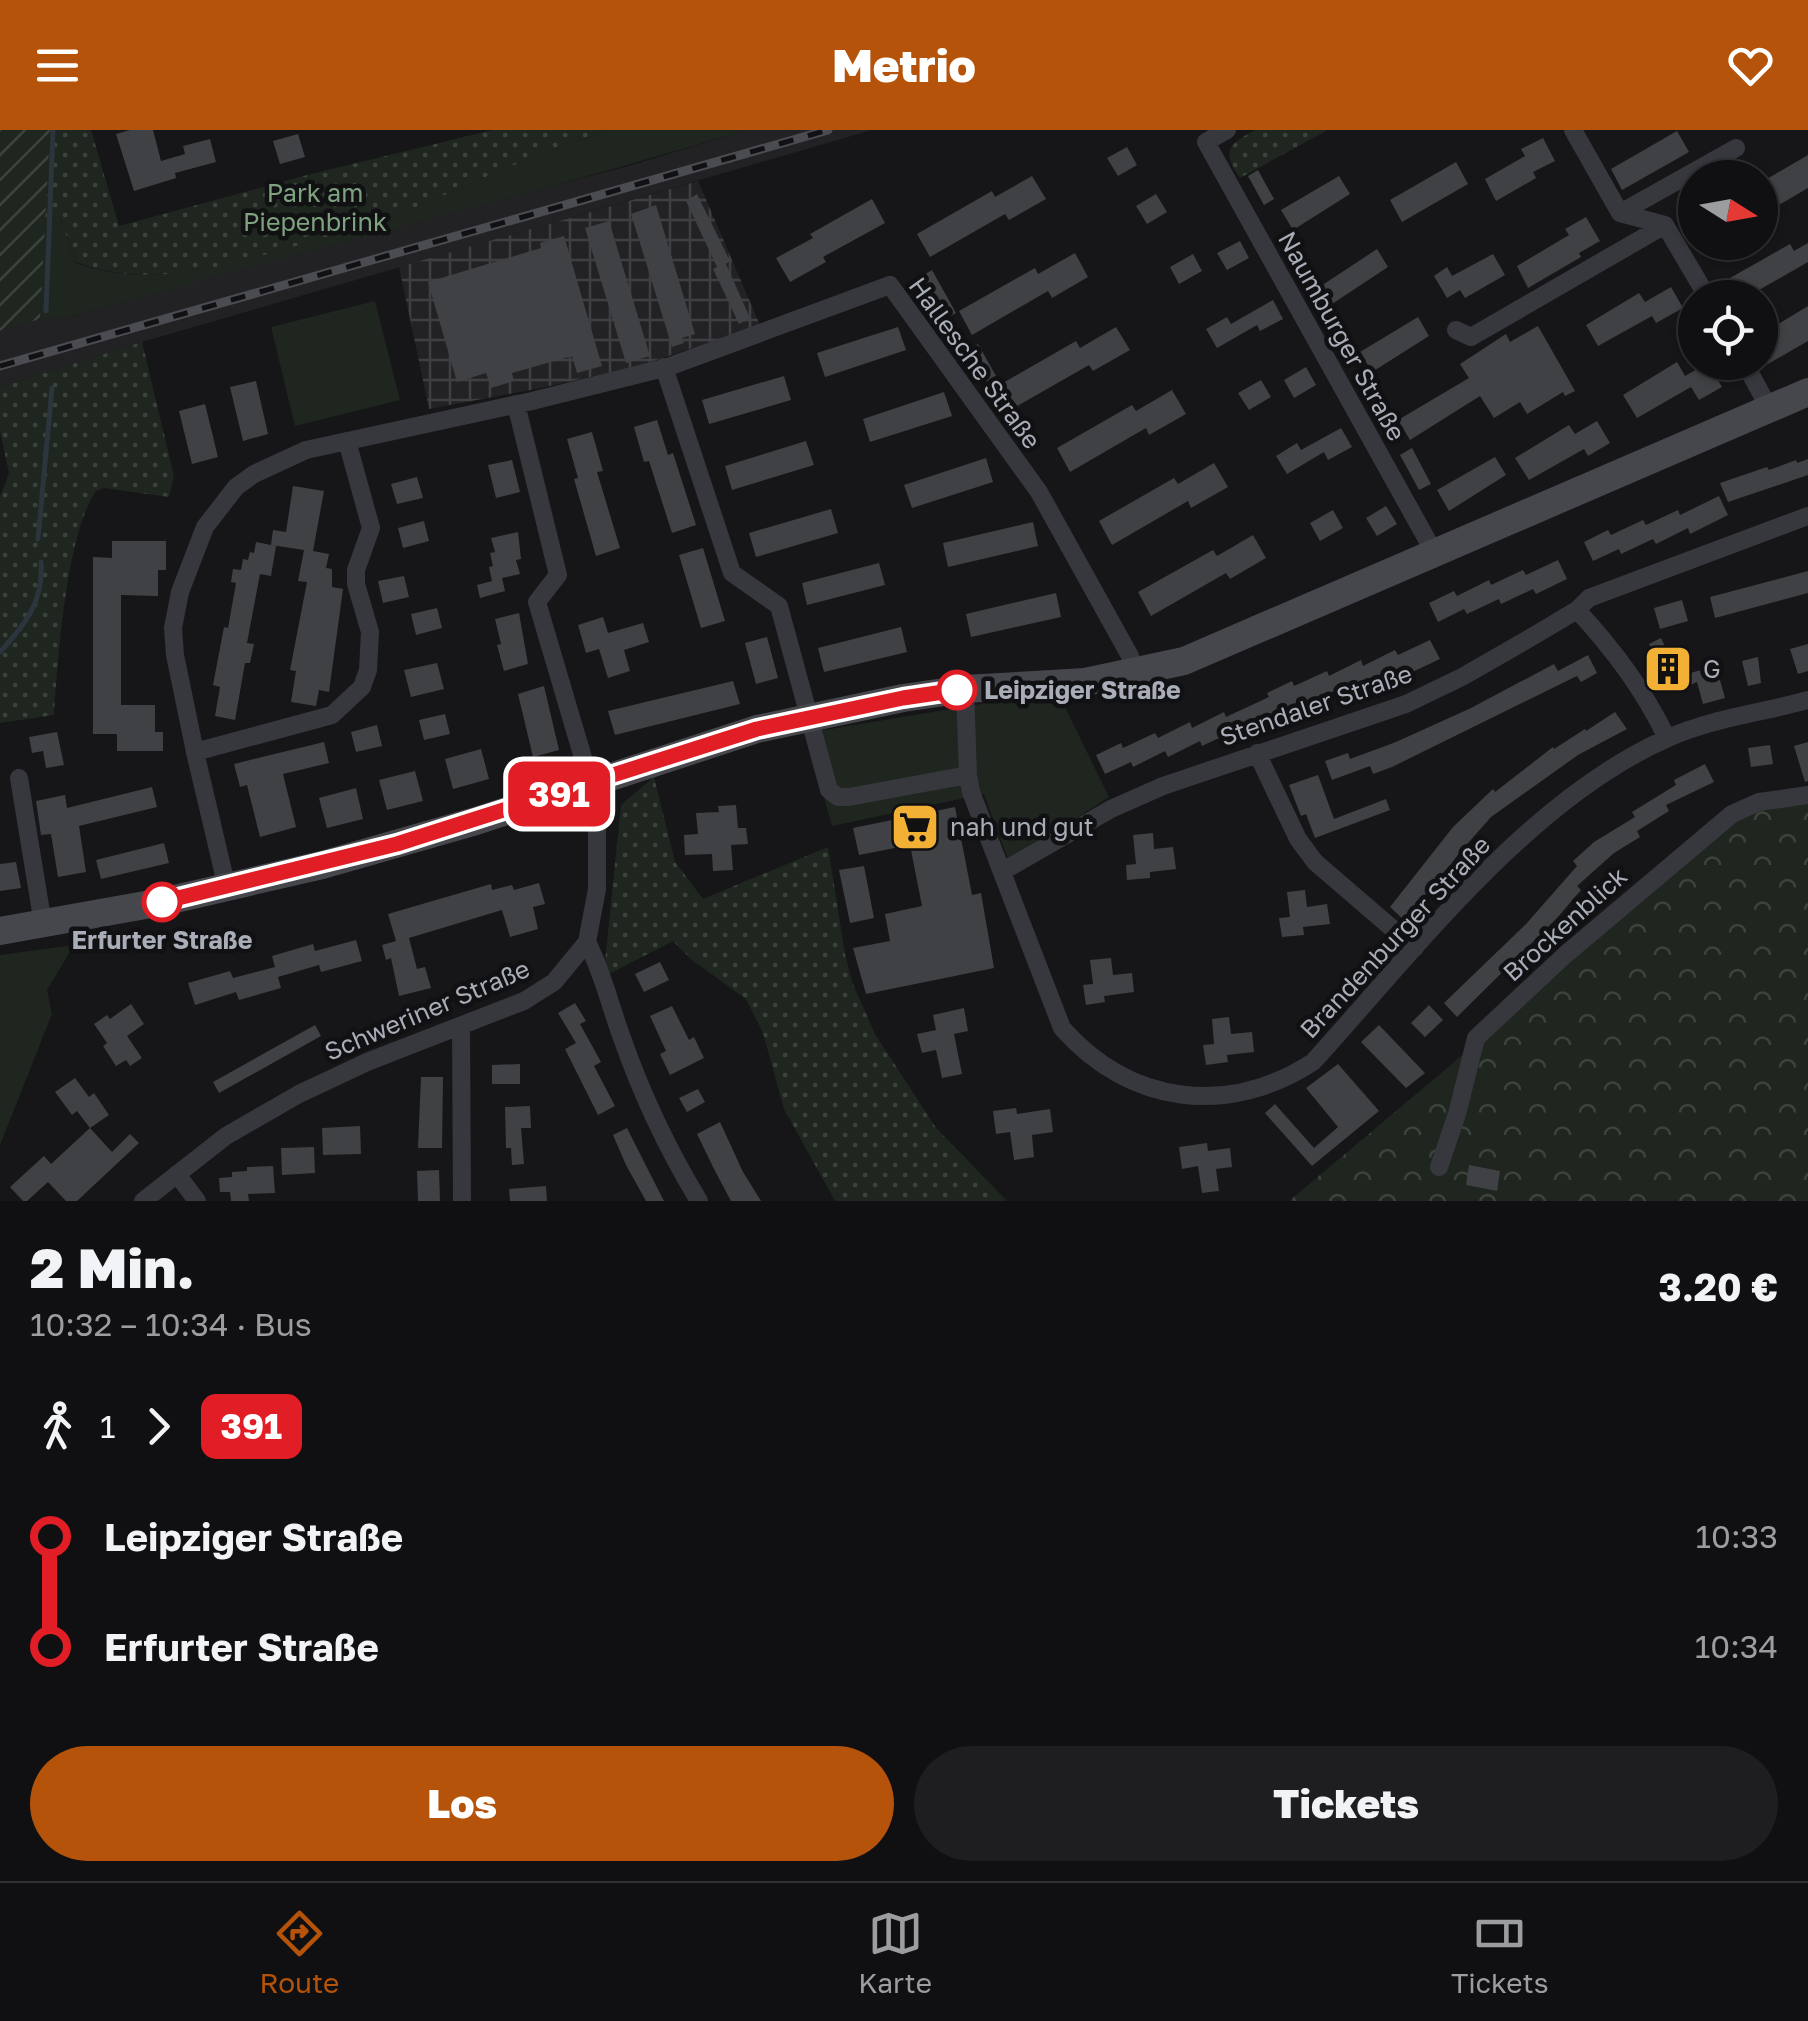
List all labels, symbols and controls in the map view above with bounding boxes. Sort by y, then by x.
icon: menu [30,38,85,93]
text: Metrio [832,38,976,92]
icon: heart [1723,38,1778,93]
north arrow [1678,160,1778,260]
map controls [1678,160,1778,380]
park label: Park am Piepenbrink [243,177,387,237]
street label: Naumburger Straße [1272,226,1413,446]
street label: Hallesche Straße [903,271,1048,455]
button: locate [1678,280,1778,380]
building icon: G [1642,643,1694,695]
place label: G [1703,653,1721,684]
street label: Stendaler Straße [1216,657,1416,752]
marker: Leipziger Straße [938,671,976,709]
place label: Leipziger Straße [984,674,1181,705]
line badge: 391 [502,762,616,826]
text: 391 [528,773,590,815]
supermarket icon: nah und gut [889,801,941,853]
place label: nah und gut [950,811,1094,842]
street label: Brandenburger Straße [1293,829,1496,1044]
street label: Brockenblick [1496,860,1633,987]
marker: Erfurter Straße [143,883,181,921]
place label: Erfurter Straße [72,924,252,955]
street label: Schweriner Straße [320,952,534,1067]
text: 2 Min. [30,1234,195,1300]
text: 3.20 € [1658,1264,1778,1309]
text: 10:32 – 10:34 · Bus [30,1305,312,1343]
icon: walk [30,1399,85,1454]
icon: forward [131,1399,186,1454]
text: 391 [221,1405,282,1447]
text: 1 [100,1407,116,1445]
text: Leipziger Straße [104,1514,403,1559]
text: 10:33 [1696,1517,1778,1555]
text: Erfurter Straße [104,1624,379,1669]
text: 10:34 [1695,1627,1778,1665]
button: Los [30,1746,894,1861]
button: Tickets [914,1746,1778,1861]
tab: Route [259,1906,339,1999]
tab: Karte [858,1906,932,1999]
tab: Tickets [1451,1906,1549,1999]

